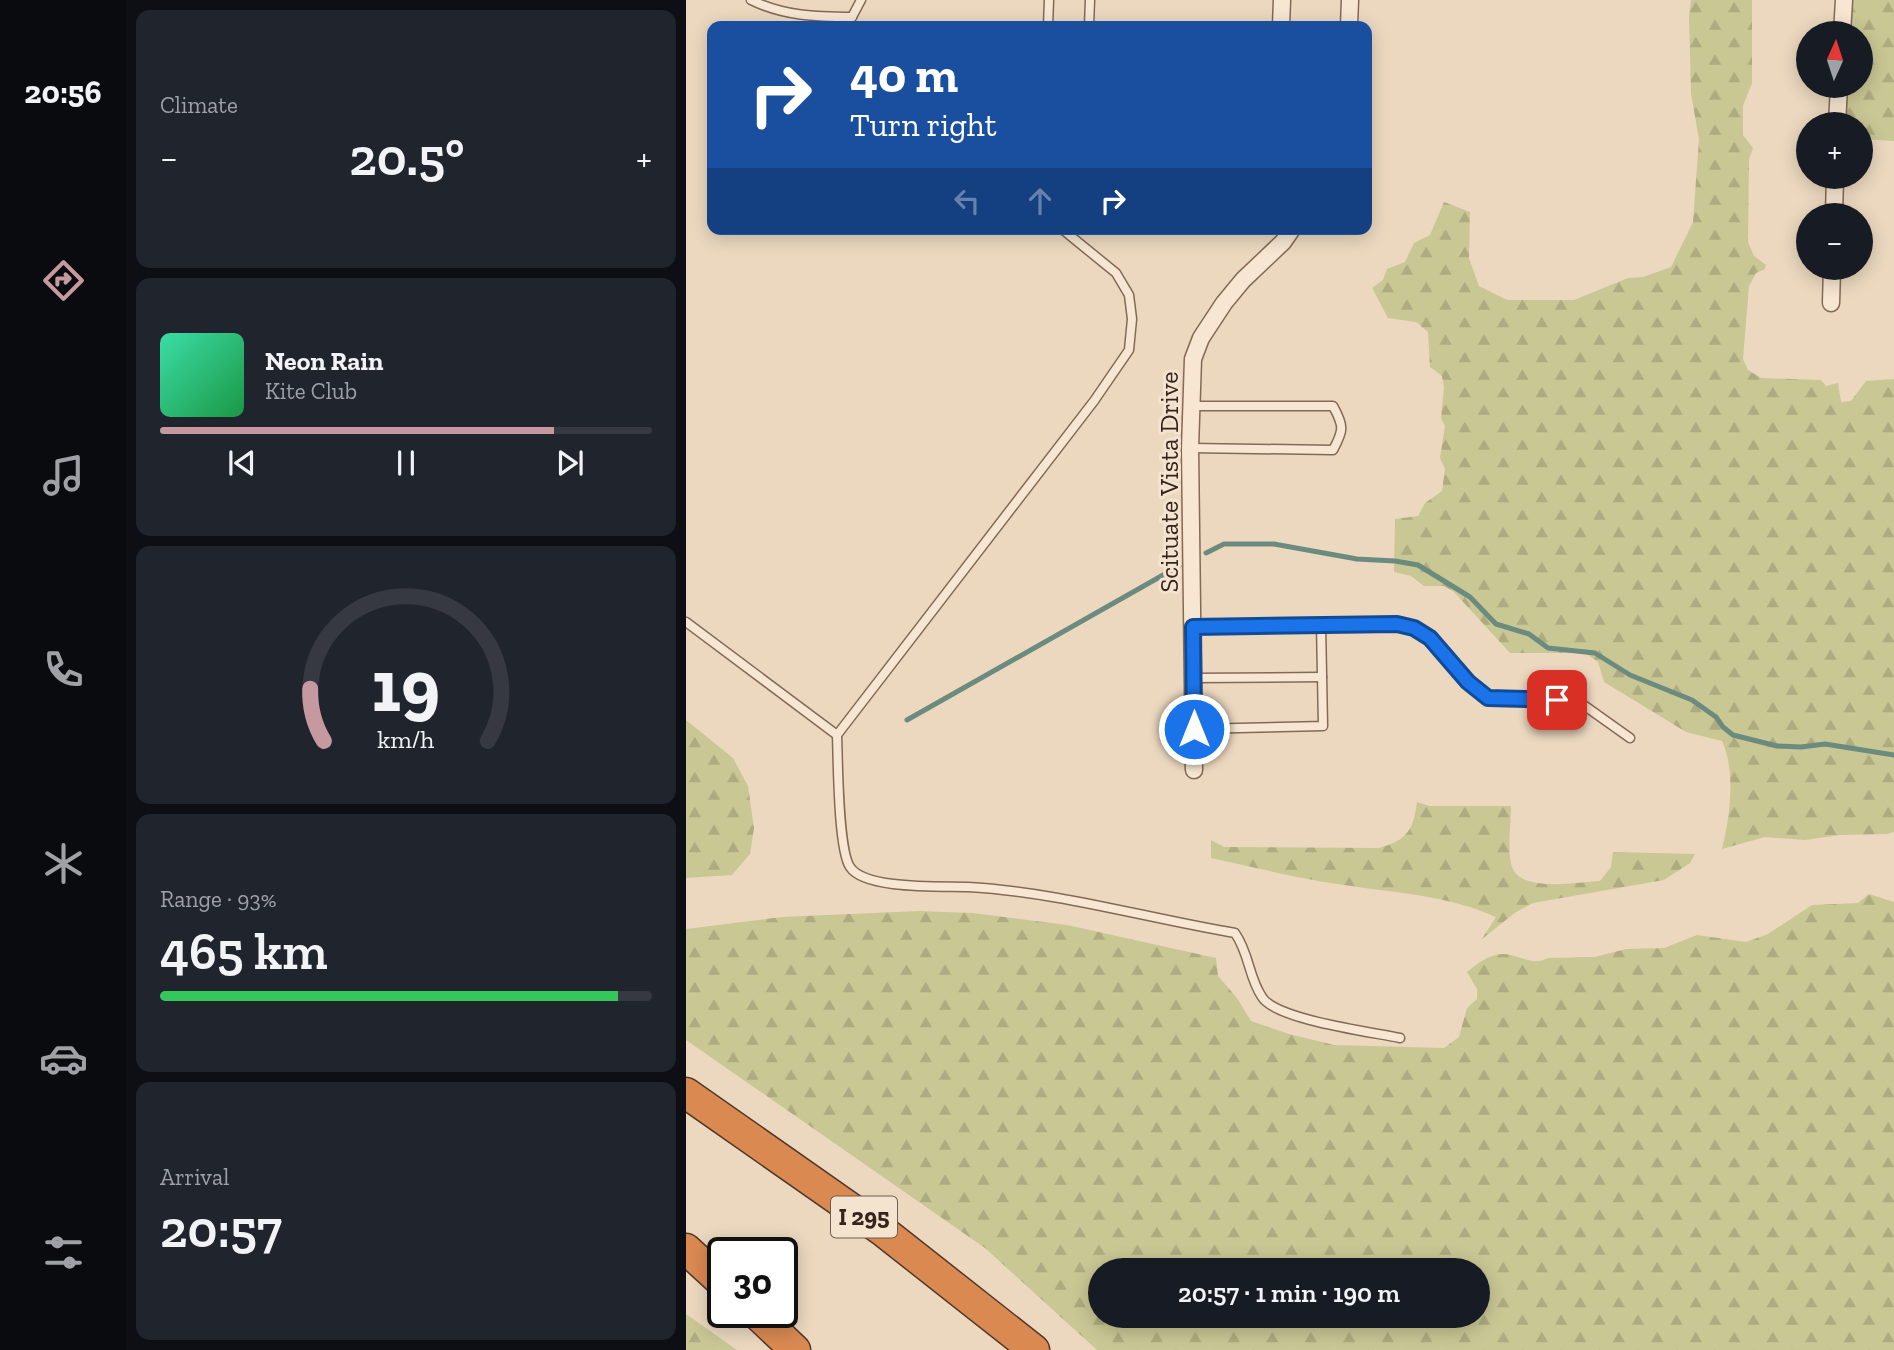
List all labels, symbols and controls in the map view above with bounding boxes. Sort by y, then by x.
north arrow [1796,21,1872,98]
map controls [1796,21,1873,280]
text: 40 m [850,46,958,105]
icon: right [735,49,826,140]
text: 20:56 [24,73,102,111]
text: Climate [160,91,238,119]
text: Turn right [850,106,997,144]
button: + [1796,112,1873,189]
text: 20.5° [349,126,465,188]
text: − [160,135,178,181]
text: + [636,135,652,181]
icon: left [948,182,986,220]
icon: ahead [1021,182,1059,220]
icon: right [1094,182,1132,220]
button: − [1796,203,1873,280]
icon: directions [39,256,88,305]
text: Neon Rain [265,345,383,377]
street label: Scituate Vista Drive [1153,371,1185,593]
text: Kite Club [265,377,357,405]
icon: previous [223,444,261,482]
icon: pause [387,444,425,482]
icon: next [551,444,589,482]
icon: music [39,451,88,500]
text: 19 [372,642,440,730]
icon: phone [39,645,88,694]
pin [1527,670,1587,730]
icon: arrive [1538,681,1576,719]
position arrow [1157,692,1231,766]
text: km/h [377,724,435,754]
icon: climate [39,839,88,888]
text: Range · 93% [160,885,277,913]
text: 465 km [160,920,328,982]
icon: car [39,1034,88,1083]
text: Arrival [160,1163,229,1191]
road number: I 295 [831,1196,897,1238]
text: 20:57 [160,1198,282,1260]
icon: filters [39,1228,88,1277]
speed limit sign: 30 [707,1237,798,1328]
text: 20:57 · 1 min · 190 m [1178,1277,1400,1309]

